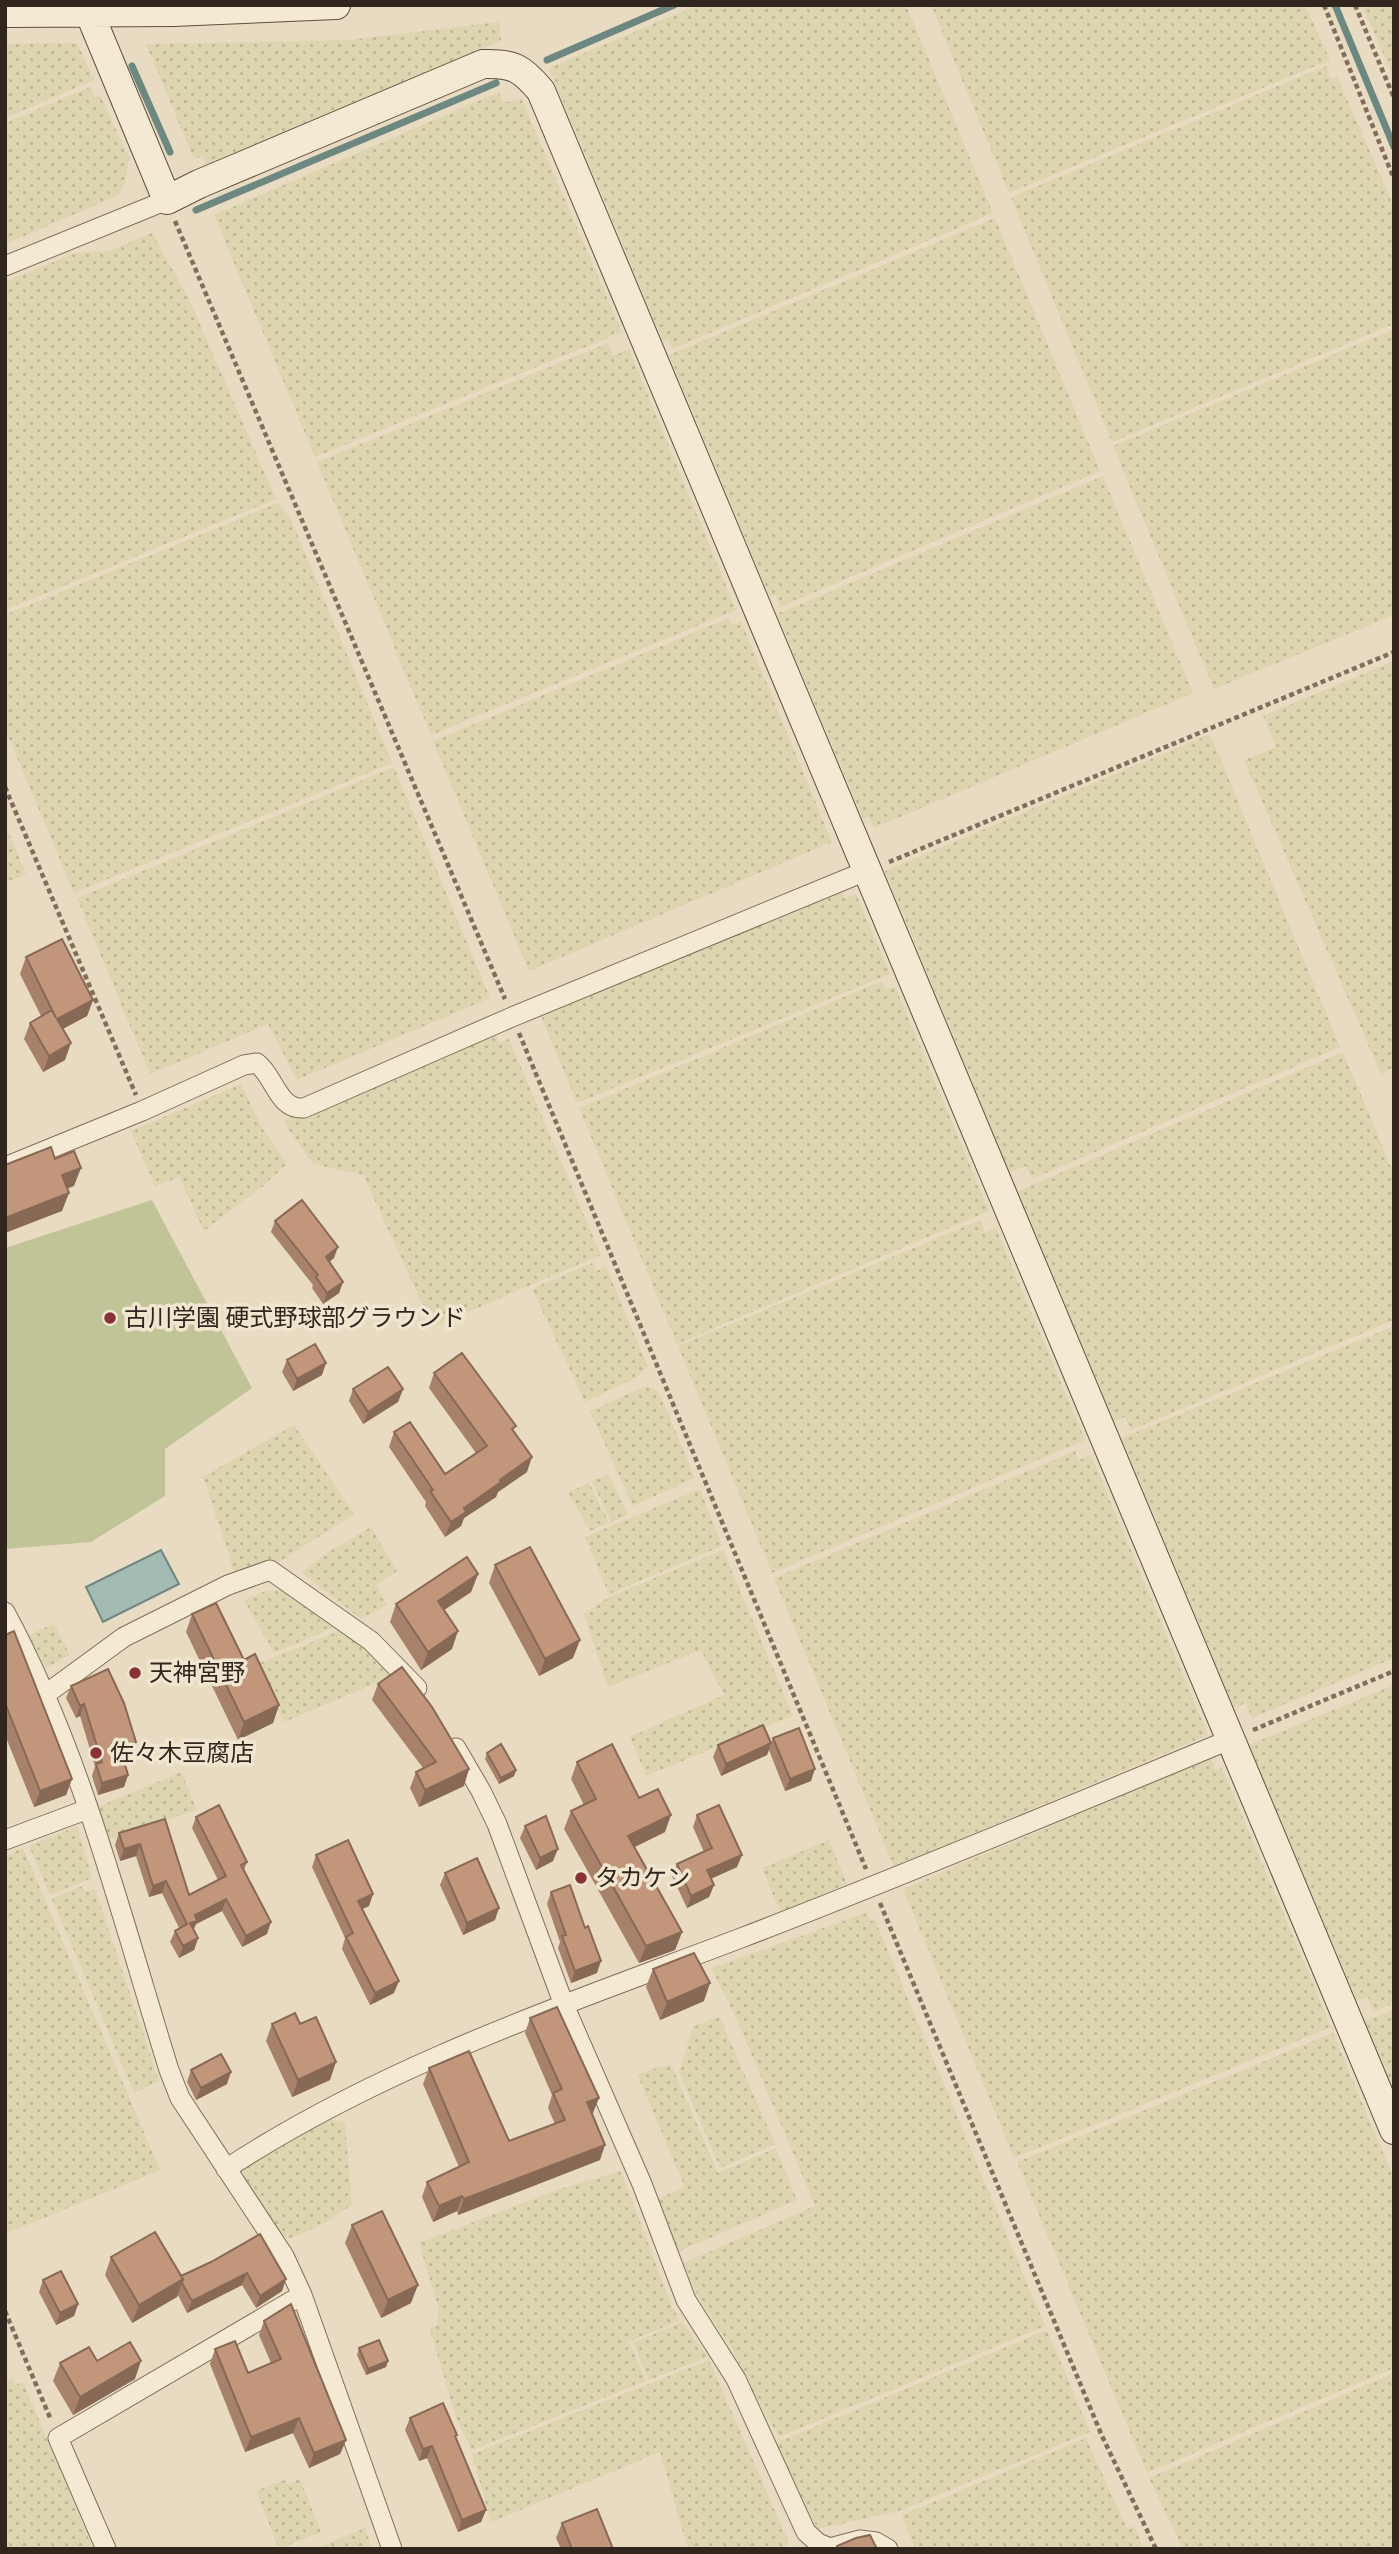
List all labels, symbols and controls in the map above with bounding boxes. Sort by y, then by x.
place label: 古川学園 硬式野球部グラウンド [124,1298,465,1333]
marker: 古川学園 硬式野球部グラウンド [102,1310,118,1326]
place label: 天神宮野 [149,1653,245,1688]
marker: 天神宮野 [127,1665,143,1681]
place label: 佐々木豆腐店 [110,1733,254,1768]
marker: 佐々木豆腐店 [88,1745,104,1761]
place label: タカケン [595,1858,690,1893]
marker: タカケン [573,1870,589,1886]

